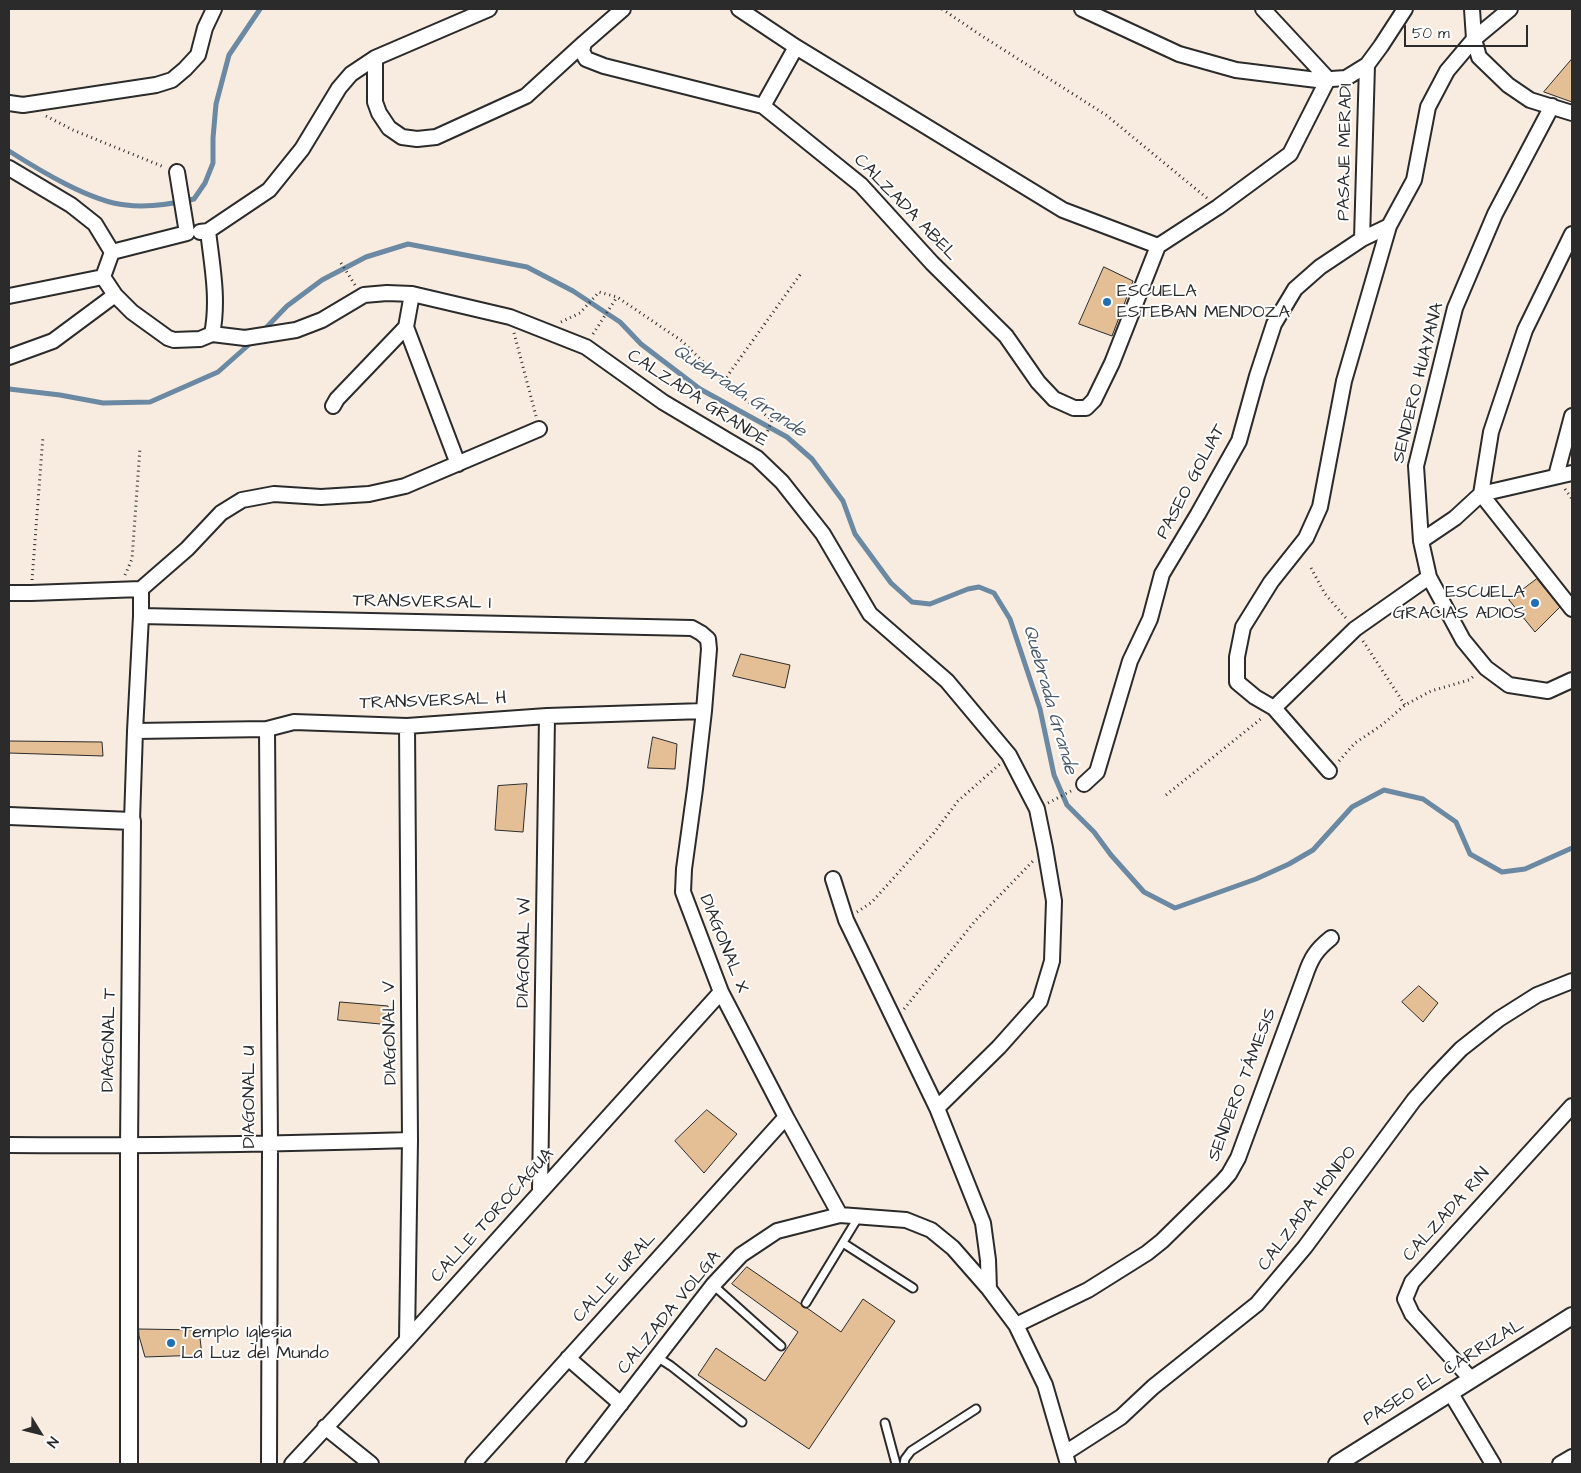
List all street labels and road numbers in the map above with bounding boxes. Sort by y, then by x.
street label: PASAJE MERADI [1334,83,1358,221]
street label: CALZADA ABEL [849,150,961,266]
street label: SENDERO HUAYANA [1389,301,1449,465]
street label: CALZADA GRANDE [623,345,771,453]
street label: PASEO GOLIAT [1153,421,1231,543]
street label: TRANSVERSAL I [352,591,492,615]
street label: TRANSVERSAL H [359,689,507,715]
street label: DIAGONAL X [694,892,752,996]
street label: DIAGONAL W [513,898,537,1008]
street label: DIAGONAL V [379,981,403,1085]
street label: DIAGONAL T [98,988,122,1092]
street label: SENDERO TÁMESIS [1204,1005,1282,1165]
street label: DIAGONAL U [239,1045,261,1149]
street label: CALZADA HONDO [1254,1142,1362,1276]
street label: CALLE TOROCAGUA [427,1144,559,1288]
street label: CALZADA RIN [1399,1163,1495,1267]
street label: CALLE URAL [569,1228,661,1328]
street label: CALZADA VOLGA [614,1247,726,1379]
street label: PASEO EL CARRIZAL [1360,1315,1528,1431]

